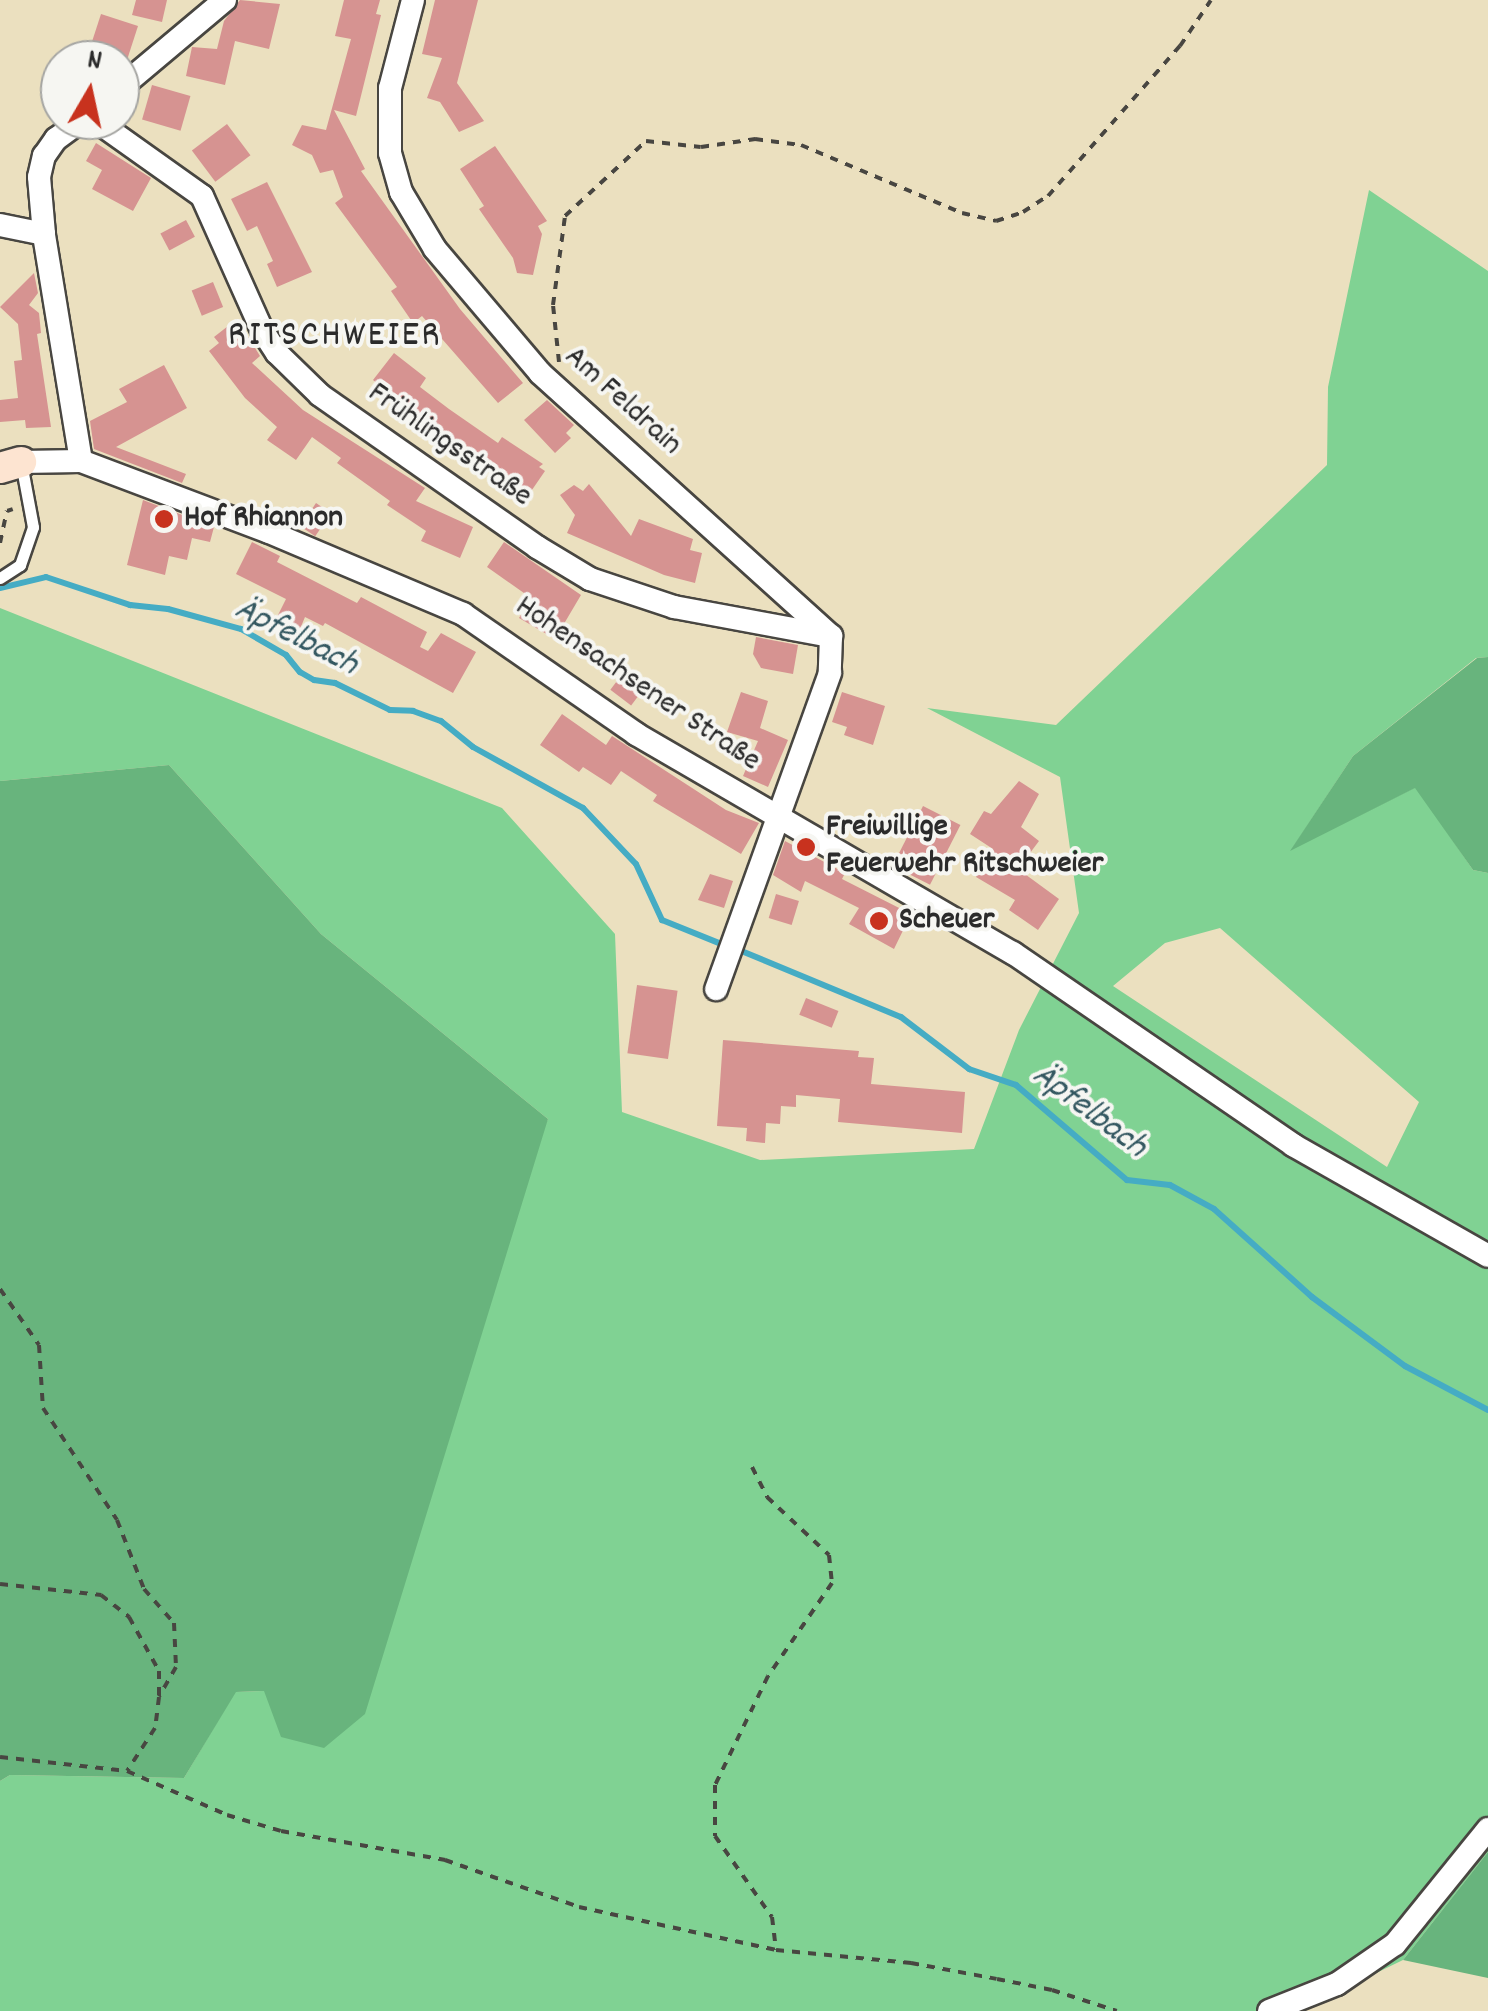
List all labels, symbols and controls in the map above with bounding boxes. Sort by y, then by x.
north arrow [40,40,140,140]
text: N [84,42,104,83]
district label: RITSCHWEIER [228,314,442,360]
street label: Am Feldrain [555,339,689,465]
street label: Frühlingsstraße [359,375,539,517]
place label: Hof Rhiannon [184,500,343,538]
marker: Hof Rhiannon [153,508,175,530]
water label: Äpfelbach [228,589,364,687]
street label: Hohensachsener Straße [507,589,767,781]
place label: Freiwillige Feuerwehr Ritschweier [826,810,1103,885]
marker: Freiwillige Feuerwehr Ritschweier [795,836,817,858]
place label: Scheuer [899,902,994,940]
marker: Scheuer [868,910,890,932]
water label: Äpfelbach [1024,1056,1154,1168]

